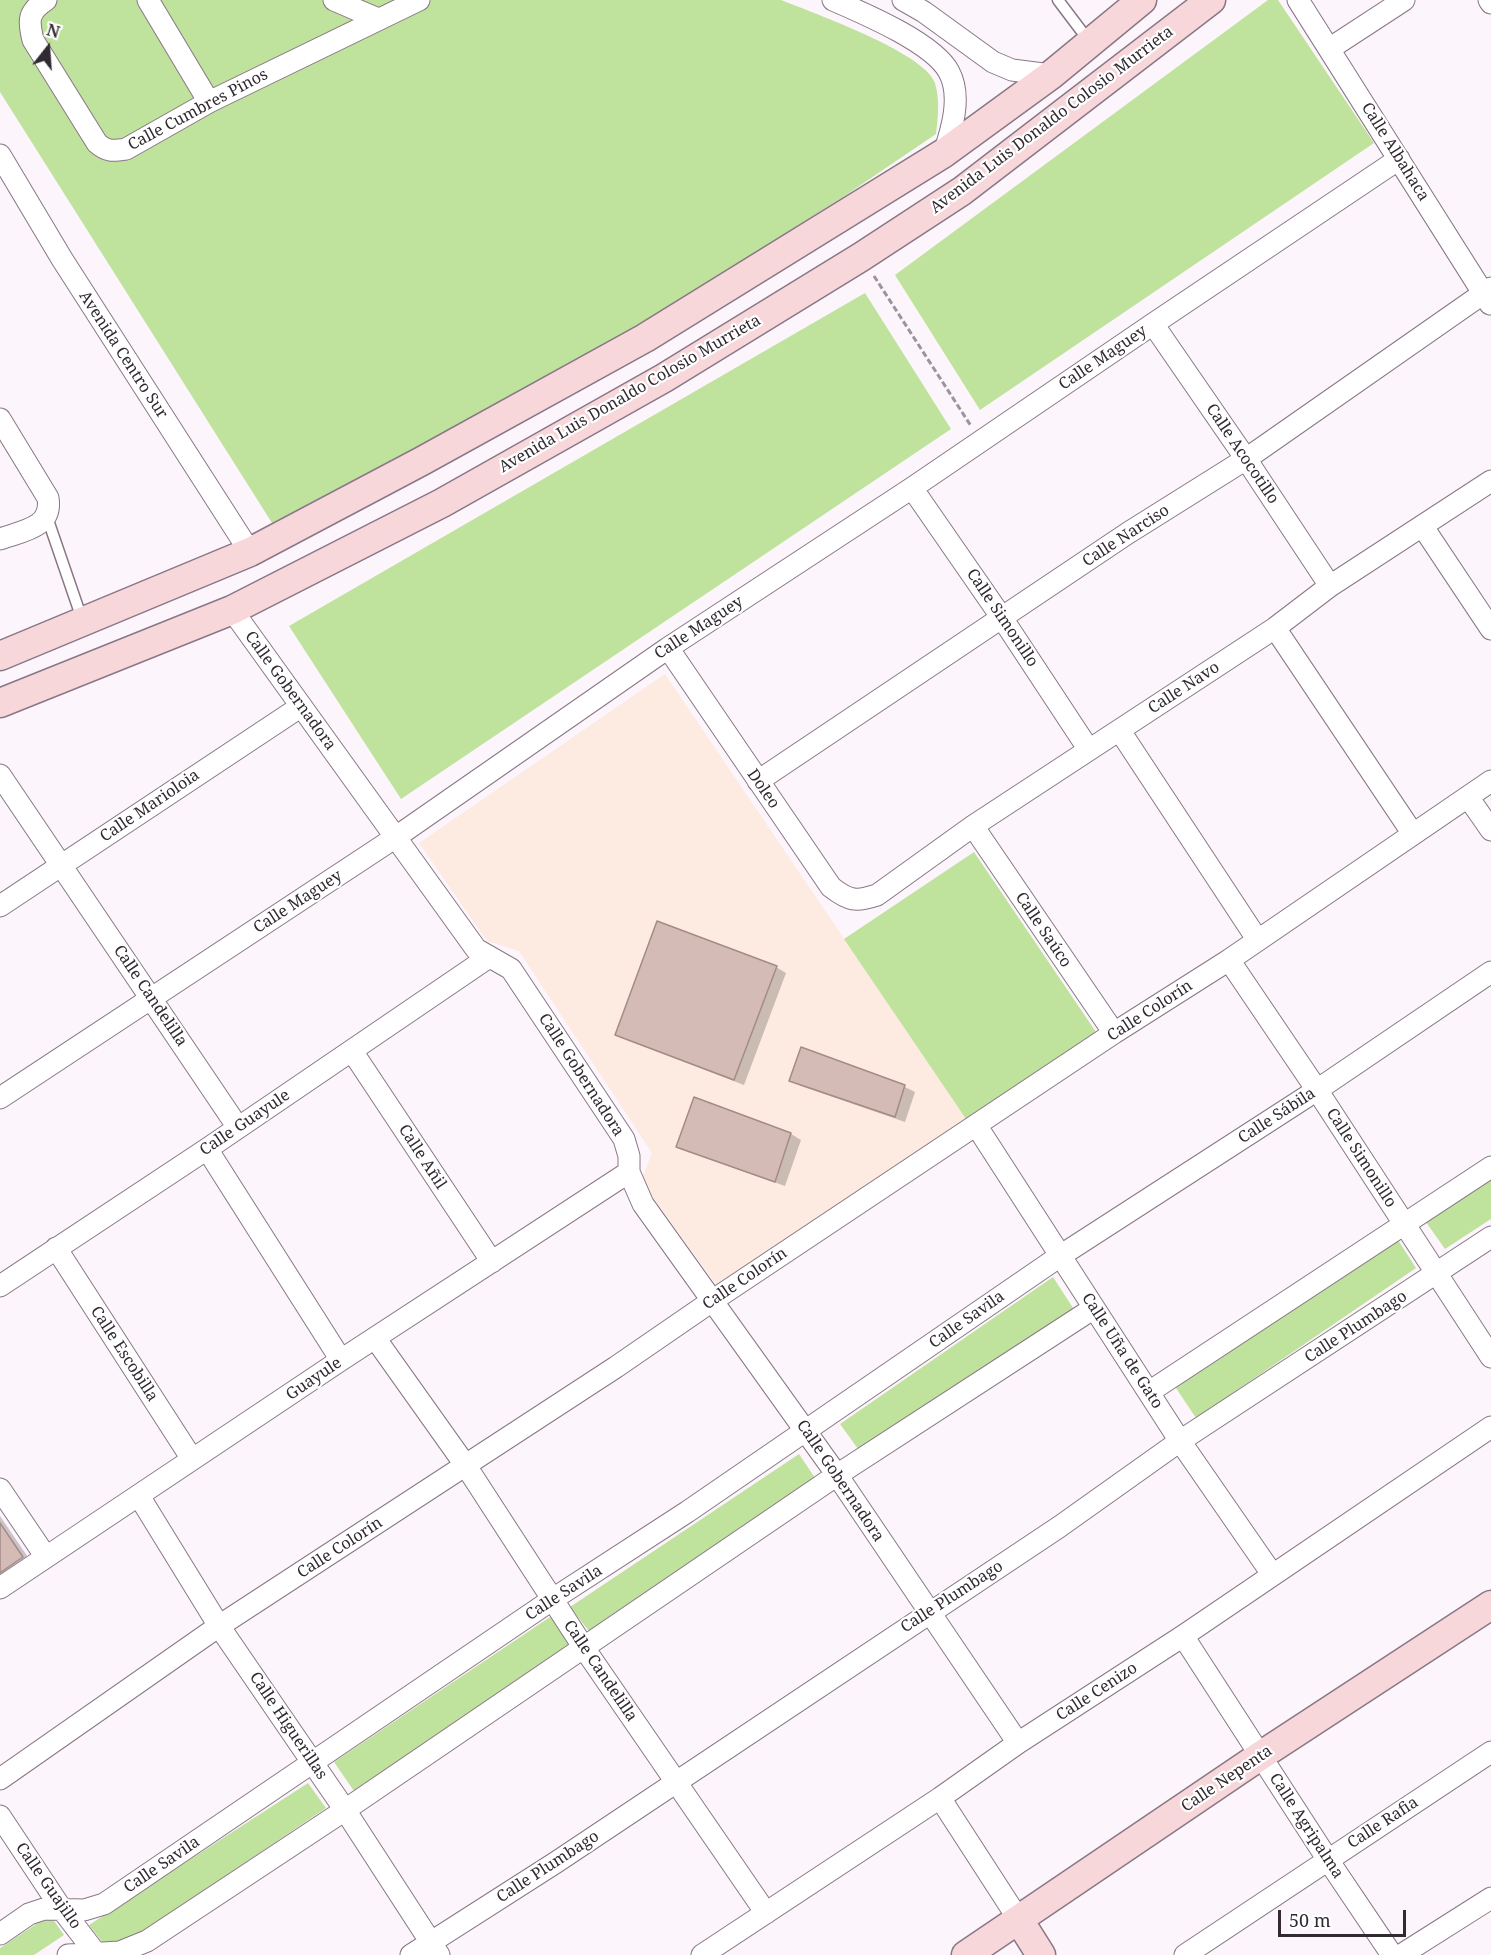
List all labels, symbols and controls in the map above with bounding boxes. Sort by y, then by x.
north arrow [18,18,78,78]
text: N [44,18,63,43]
street label: Avenida Luis Donaldo Colosio Murrieta [927,22,1177,218]
street label: Calle Cumbres Pinos [125,65,271,155]
street label: Calle Albahaca [1357,99,1433,205]
street label: Avenida Centro Sur [75,288,171,422]
street label: Avenida Luis Donaldo Colosio Murrieta [496,311,764,477]
street label: Calle Maguey [1055,322,1151,394]
street label: Calle Acocotillo [1201,400,1283,508]
street label: Calle Narciso [1079,501,1173,571]
street label: Calle Simonillo [962,565,1042,671]
street label: Calle Maguey [651,592,747,664]
street label: Calle Gobernadora [240,628,340,754]
street label: Calle Navo [1145,658,1223,718]
street label: Calle Marioloia [97,766,203,846]
street label: Doleo [743,766,783,812]
street label: Calle Maguey [250,866,346,938]
street label: Calle Saúco [1011,889,1075,971]
street label: Calle Candelilla [109,942,191,1050]
street label: Calle Colorín [1104,976,1196,1046]
street label: Calle Gobernadora [534,1010,628,1140]
street label: Calle Sábila [1235,1084,1319,1148]
street label: Calle Guayule [196,1086,294,1160]
street label: Calle Simonillo [1322,1105,1400,1211]
street label: Calle Añil [394,1121,450,1193]
street label: Calle Colorín [699,1244,791,1314]
street label: Calle Savila [926,1287,1008,1353]
street label: Calle Plumbago [1301,1287,1411,1367]
street label: Calle Uña de Gato [1077,1289,1167,1413]
street label: Calle Escobilla [86,1303,162,1405]
street label: Guayule [283,1353,345,1405]
street label: Calle Gobernadora [792,1416,888,1546]
street label: Calle Colorín [294,1513,386,1583]
street label: Calle Plumbago [897,1557,1007,1637]
street label: Calle Savila [522,1561,606,1625]
street label: Calle Candelilla [559,1617,641,1725]
street label: Calle Cenizo [1053,1659,1141,1725]
street label: Calle Higuerillas [245,1669,331,1783]
street label: Calle Nepenta [1178,1742,1276,1816]
street label: Calle Agripalma [1265,1770,1347,1882]
street label: Calle Rafia [1344,1793,1422,1853]
street label: Calle Plumbago [493,1827,603,1907]
street label: Calle Savila [120,1833,204,1897]
street label: Calle Guajillo [11,1839,85,1933]
scale bar [1281,1898,1408,1936]
text: 50 m [1289,1908,1331,1932]

